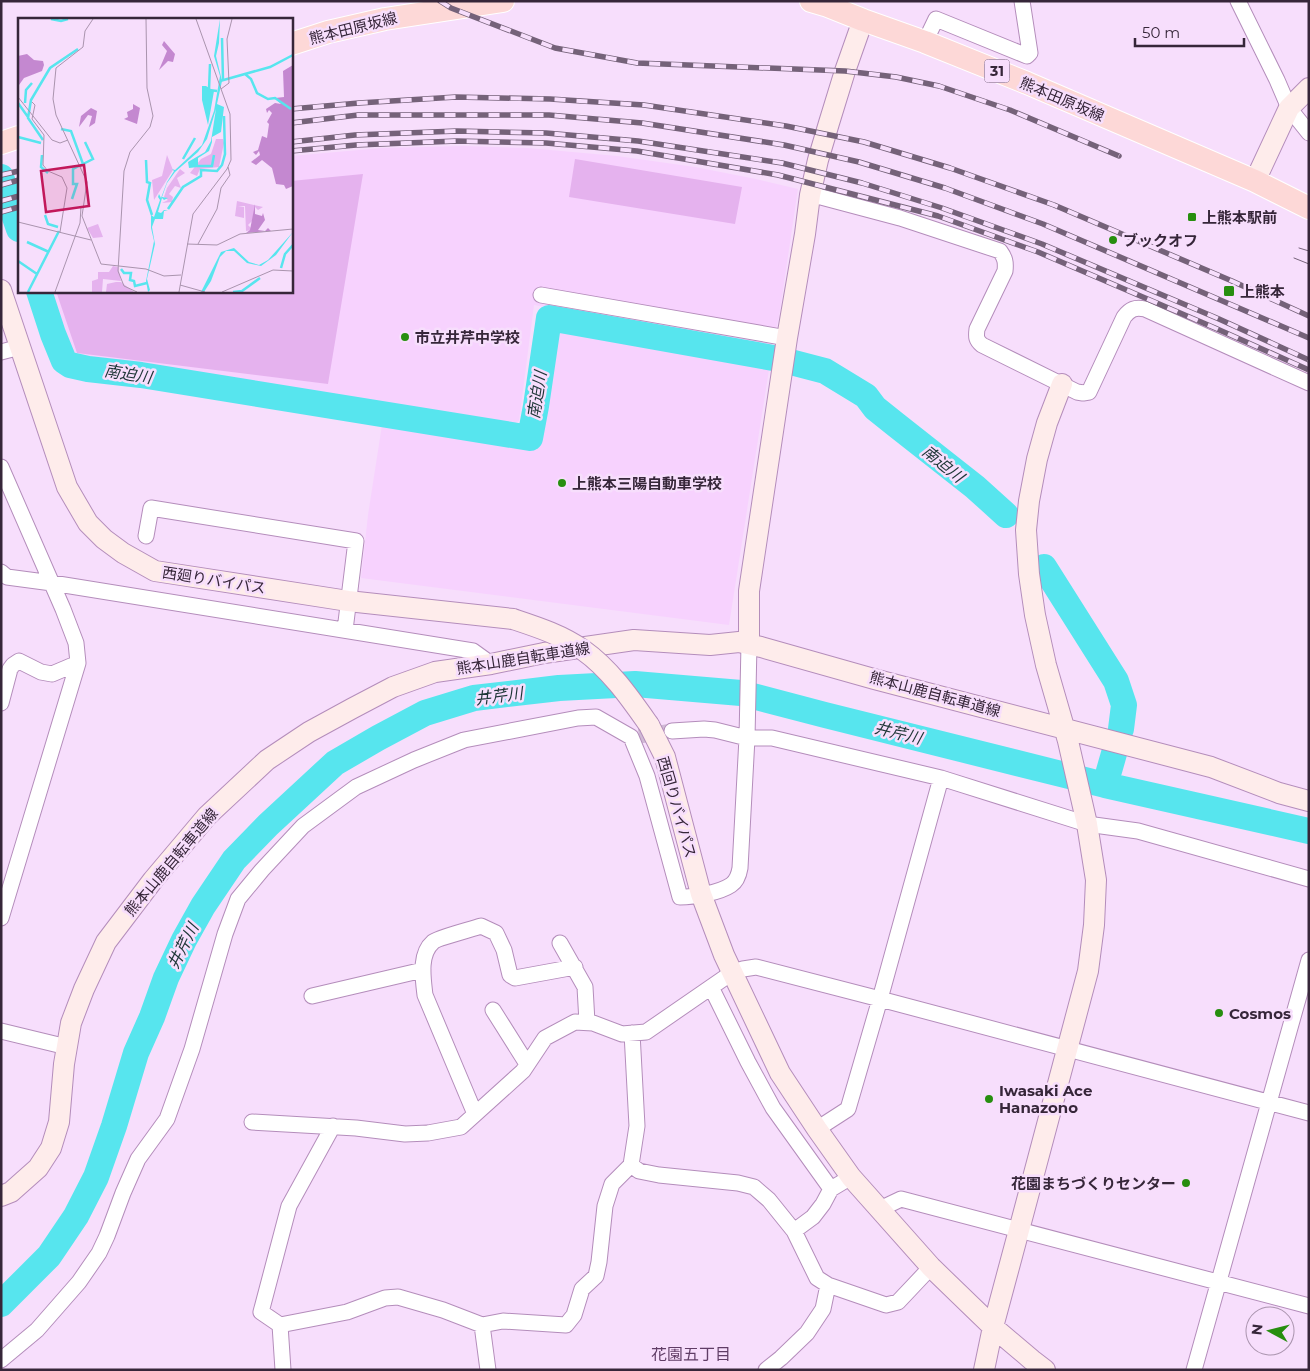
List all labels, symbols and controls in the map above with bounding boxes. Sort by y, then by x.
street label: 熊本田原坂線 [307,8,399,48]
scale bar [1135,15,1244,47]
inset map [18,18,292,292]
text: 50 m [1142,23,1180,42]
road number: 31 [984,59,1010,82]
street label: 熊本田原坂線 [1017,73,1107,125]
place label: 上熊本駅前 [1202,208,1277,227]
marker: 上熊本駅前 [1186,211,1198,223]
place label: ブックオフ [1123,231,1198,250]
marker: ブックオフ [1107,234,1119,246]
place label: 上熊本 [1240,282,1285,301]
marker: 上熊本 [1222,284,1236,298]
place label: 市立井芹中学校 [415,328,520,347]
marker: 市立井芹中学校 [399,331,411,343]
water label: 南迫川 [103,361,155,387]
water label: 南迫川 [524,368,550,420]
water label: 南迫川 [918,442,969,488]
place label: 上熊本三陽自動車学校 [572,474,722,493]
marker: 上熊本三陽自動車学校 [556,477,568,489]
street label: 西廻りバイパス [161,562,267,598]
street label: 熊本山鹿自転車道線 [455,638,591,678]
street label: 熊本山鹿自転車道線 [867,667,1003,721]
water label: 井芹川 [474,683,526,708]
water label: 井芹川 [872,718,926,749]
street label: 西回りバイパス [653,754,701,860]
street label: 熊本山鹿自転車道線 [120,804,222,920]
water label: 井芹川 [164,919,203,972]
place label: Cosmos [1229,1004,1291,1023]
marker: Cosmos [1213,1007,1225,1019]
place label: Iwasaki Ace Hanazono [999,1081,1092,1117]
marker: Iwasaki Ace Hanazono [983,1093,995,1105]
place label: 花園まちづくりセンター [1011,1174,1176,1193]
marker: 花園まちづくりセンター [1180,1177,1192,1189]
north arrow [1245,1306,1295,1356]
text: N [1247,1323,1267,1336]
district label: 花園五丁目 [651,1345,731,1364]

